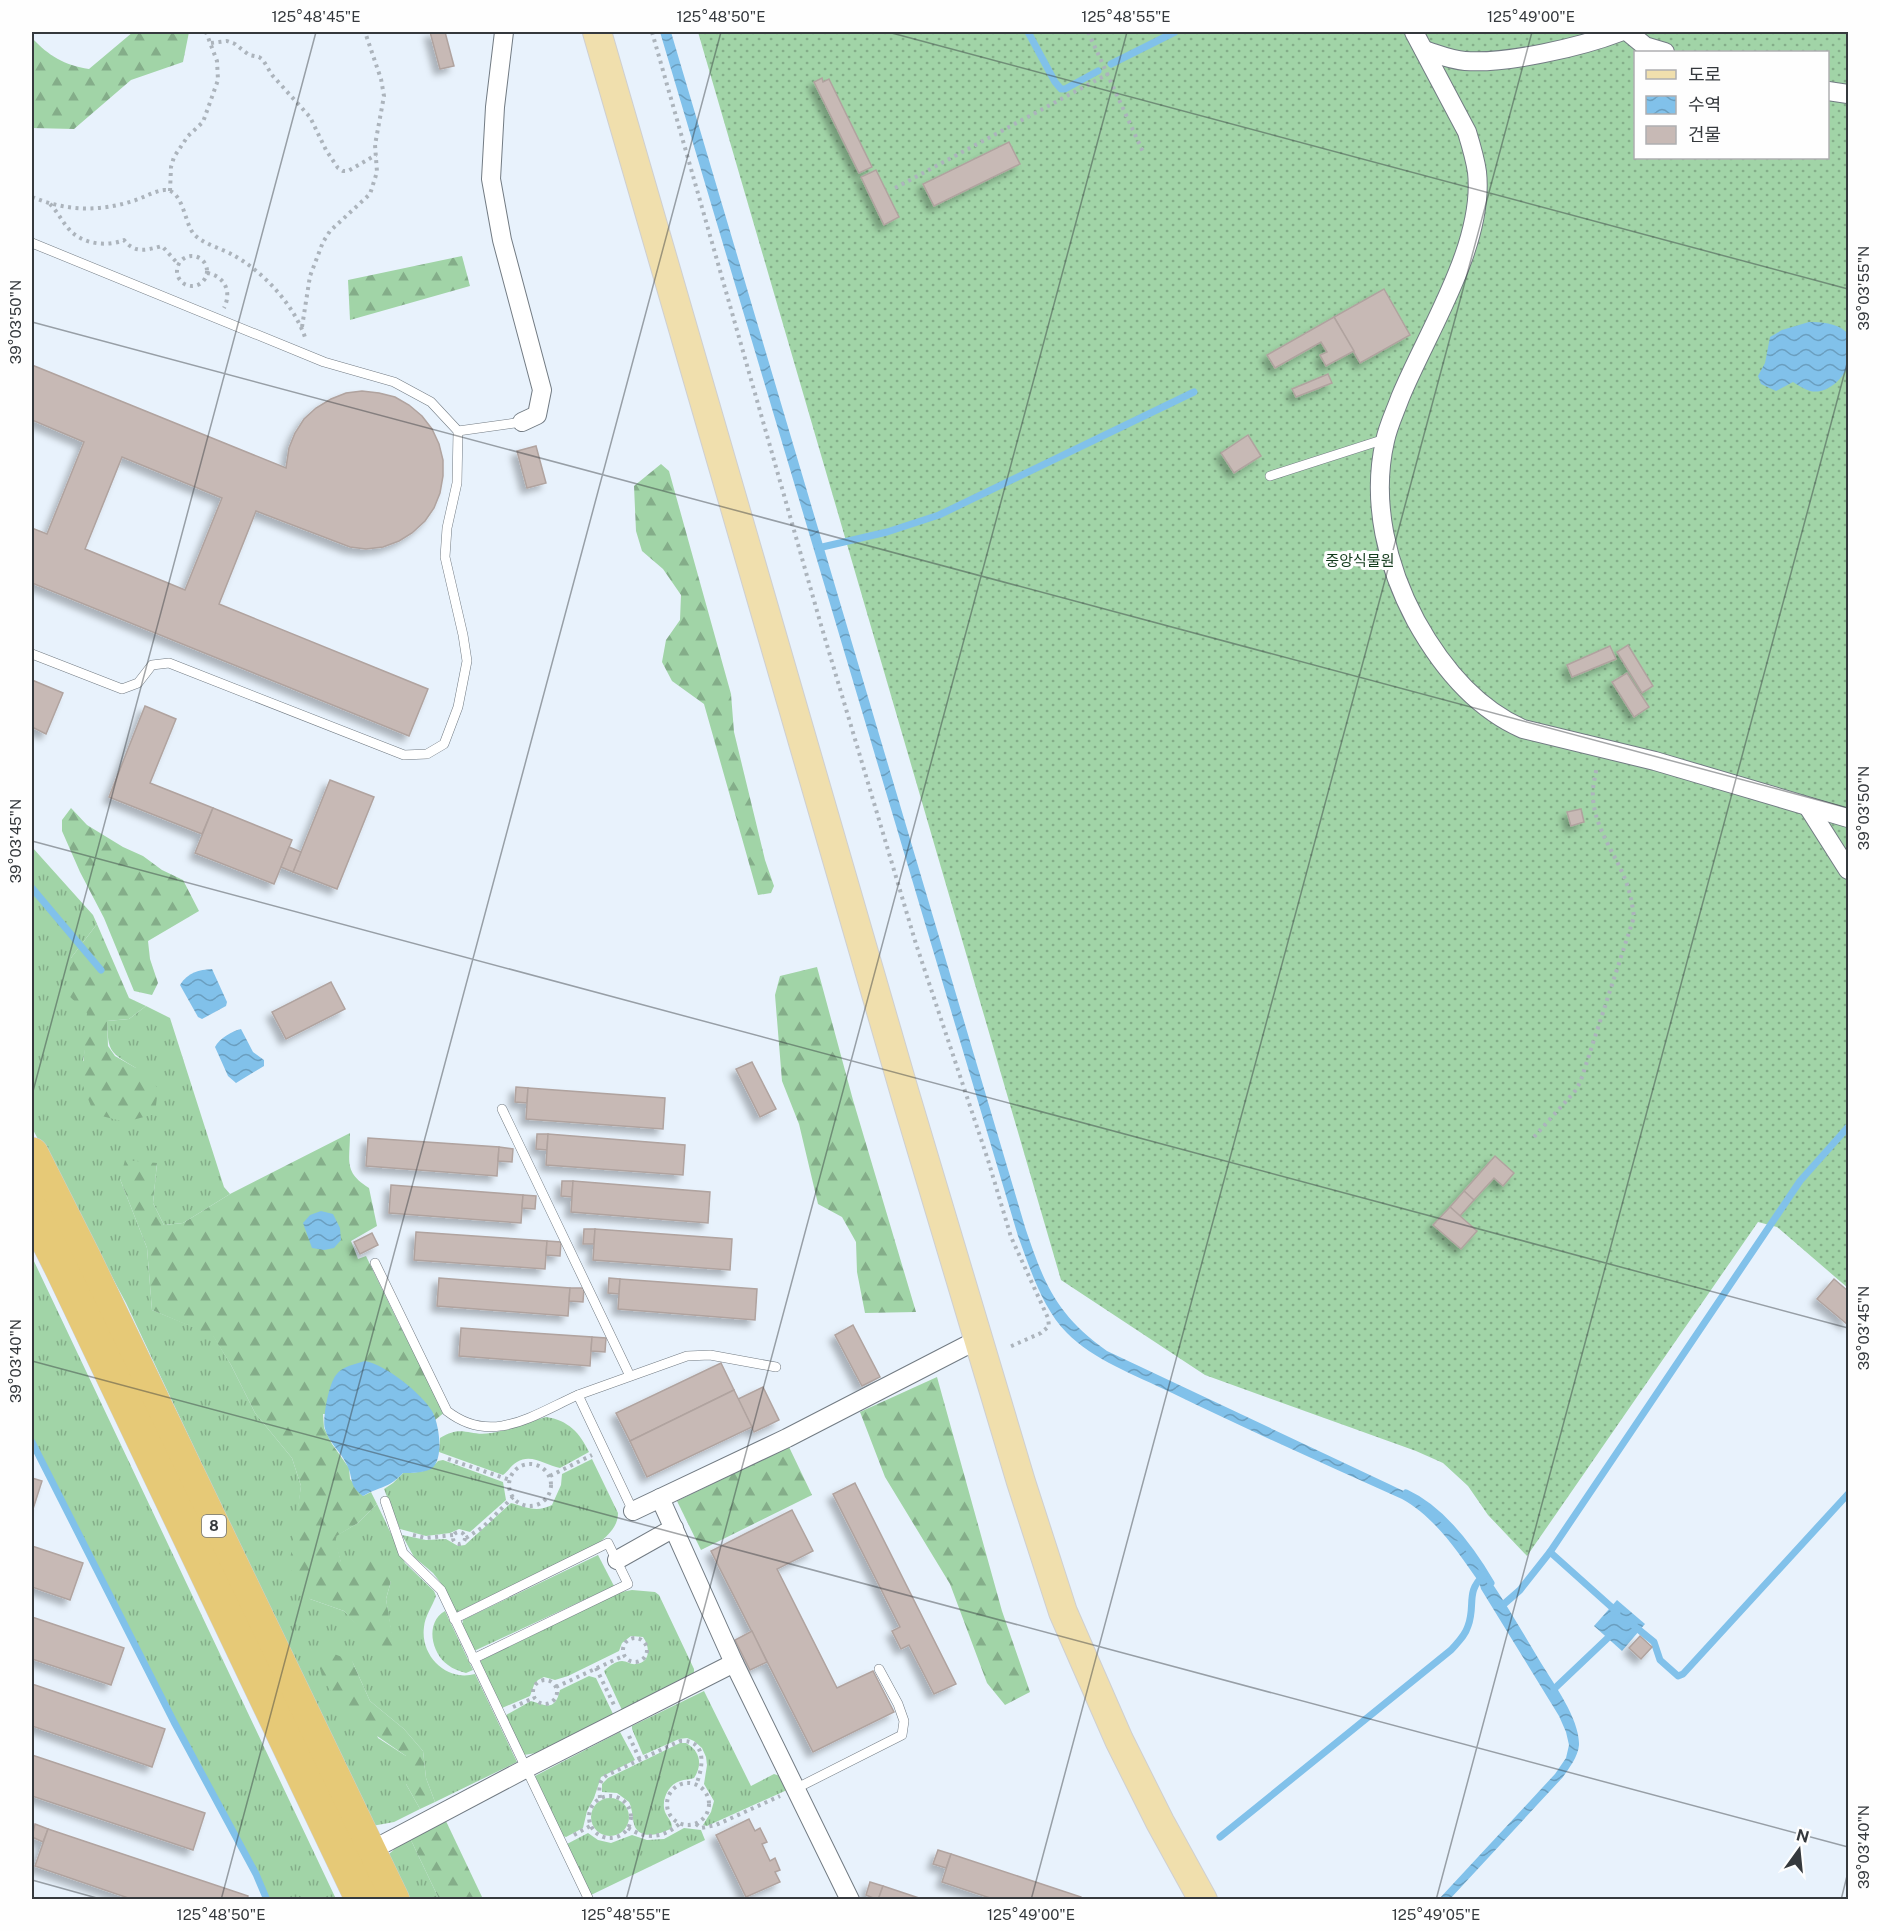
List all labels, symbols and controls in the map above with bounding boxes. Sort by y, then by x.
text: 125°48'45"E [271,8,361,25]
text: 125°48'50"E [677,8,765,25]
text: 125°48'55"E [1081,8,1171,25]
text: 125°49'00"E [1487,8,1575,25]
legend [1634,51,1829,159]
text: 도로 [1688,64,1721,85]
text: 수역 [1688,94,1721,115]
text: 건물 [1688,124,1721,145]
text: 39°03'55"N [1855,246,1872,330]
text: 39°03'50"N [7,280,24,364]
park label: 중앙식물원 [1325,552,1395,569]
text: 39°03'50"N [1855,766,1872,850]
text: 39°03'45"N [7,799,24,883]
text: 39°03'45"N [1855,1286,1872,1370]
text: 39°03'40"N [7,1319,24,1403]
road number: 8 [202,1515,226,1537]
text: 39°03'40"N [1855,1805,1872,1889]
north arrow [1769,1820,1829,1880]
text: N [1794,1825,1811,1847]
text: 125°48'50"E [177,1906,265,1923]
text: 125°48'55"E [581,1906,671,1923]
text: 125°49'00"E [987,1906,1075,1923]
text: 125°49'05"E [1392,1906,1480,1923]

